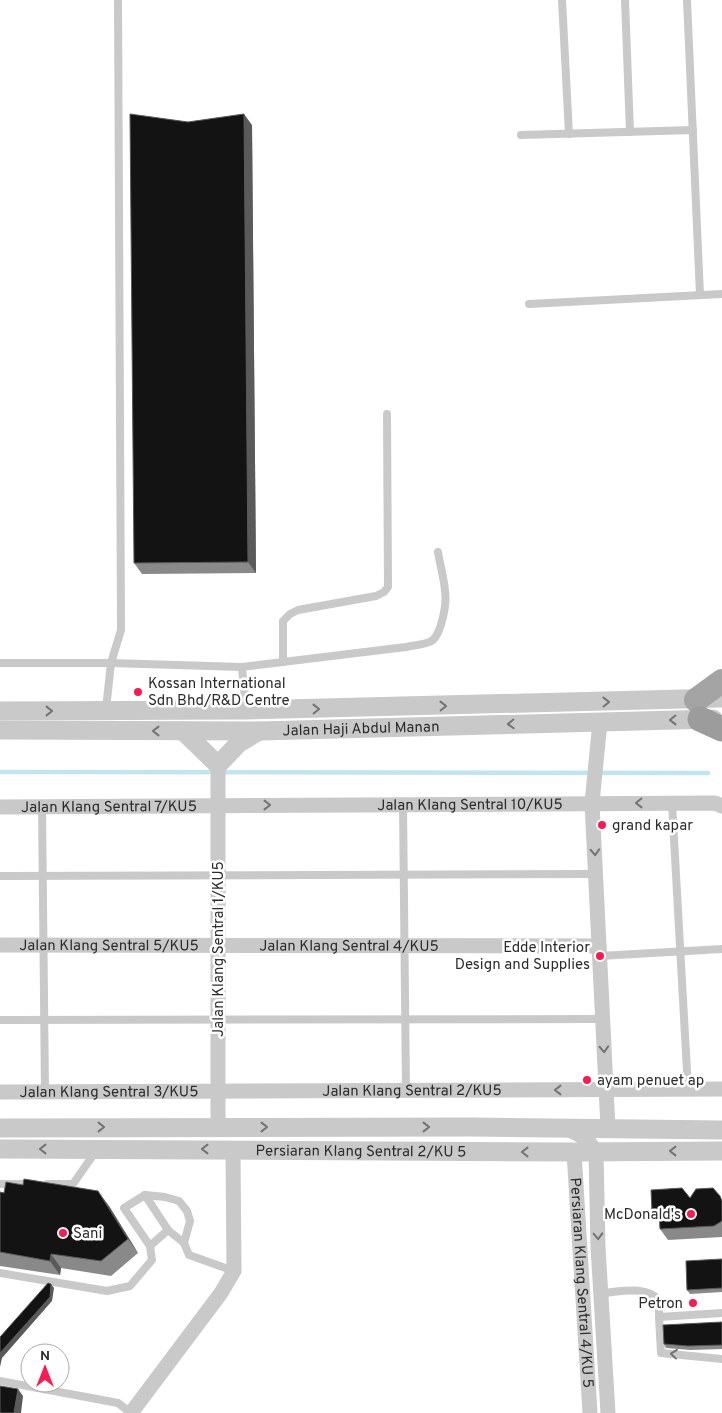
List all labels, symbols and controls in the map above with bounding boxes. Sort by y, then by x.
place label: Kossan International Sdn Bhd/R&D Centre [148,675,290,711]
marker: Kossan International Sdn Bhd/R&D Centre [132,686,144,698]
one-way arrow [602,697,610,707]
one-way arrow [440,701,447,711]
one-way arrow [312,703,320,714]
one-way arrow [45,706,53,716]
one-way arrow [669,715,677,725]
street label: Jalan Haji Abdul Manan [282,718,440,741]
one-way arrow [507,719,514,729]
one-way arrow [152,726,160,736]
street label: Jalan Klang Sentral 10/KU5 [377,796,563,816]
street label: Jalan Klang Sentral 7/KU5 [21,798,197,818]
one-way arrow [635,798,642,808]
one-way arrow [264,800,271,810]
place label: grand kapar [612,817,693,836]
marker: grand kapar [596,819,608,831]
one-way arrow [589,848,600,856]
street label: Jalan Klang Sentral 1/KU5 [210,861,229,1037]
street label: Jalan Klang Sentral 5/KU5 [19,937,199,956]
street label: Jalan Klang Sentral 4/KU5 [259,937,439,957]
place label: Edde Interior Design and Supplies [455,939,590,975]
marker: Edde Interior Design and Supplies [594,950,606,962]
one-way arrow [599,1046,610,1054]
place label: ayam penuet ap [597,1072,704,1091]
marker: ayam penuet ap [581,1074,593,1086]
street label: Jalan Klang Sentral 2/KU5 [322,1082,502,1102]
street label: Jalan Klang Sentral 3/KU5 [19,1083,199,1103]
one-way arrow [554,1085,562,1095]
one-way arrow [98,1122,105,1132]
one-way arrow [260,1122,268,1132]
one-way arrow [422,1122,430,1132]
street label: Persiaran Klang Sentral 2/KU 5 [255,1142,467,1162]
one-way arrow [38,1144,46,1154]
one-way arrow [201,1144,208,1154]
one-way arrow [669,1146,677,1156]
one-way arrow [521,1147,528,1157]
street label: Persiaran Klang Sentral 4/KU 5 [565,1177,596,1389]
place label: McDonald's [604,1206,681,1225]
marker: McDonald's [685,1208,697,1220]
place label: Sani [73,1225,102,1244]
marker: Sani [57,1227,69,1239]
one-way arrow [593,1232,603,1240]
place label: Petron [638,1295,683,1314]
marker: Petron [687,1297,699,1309]
north arrow [20,1343,70,1393]
text: N [40,1348,50,1365]
one-way arrow [669,1349,677,1360]

